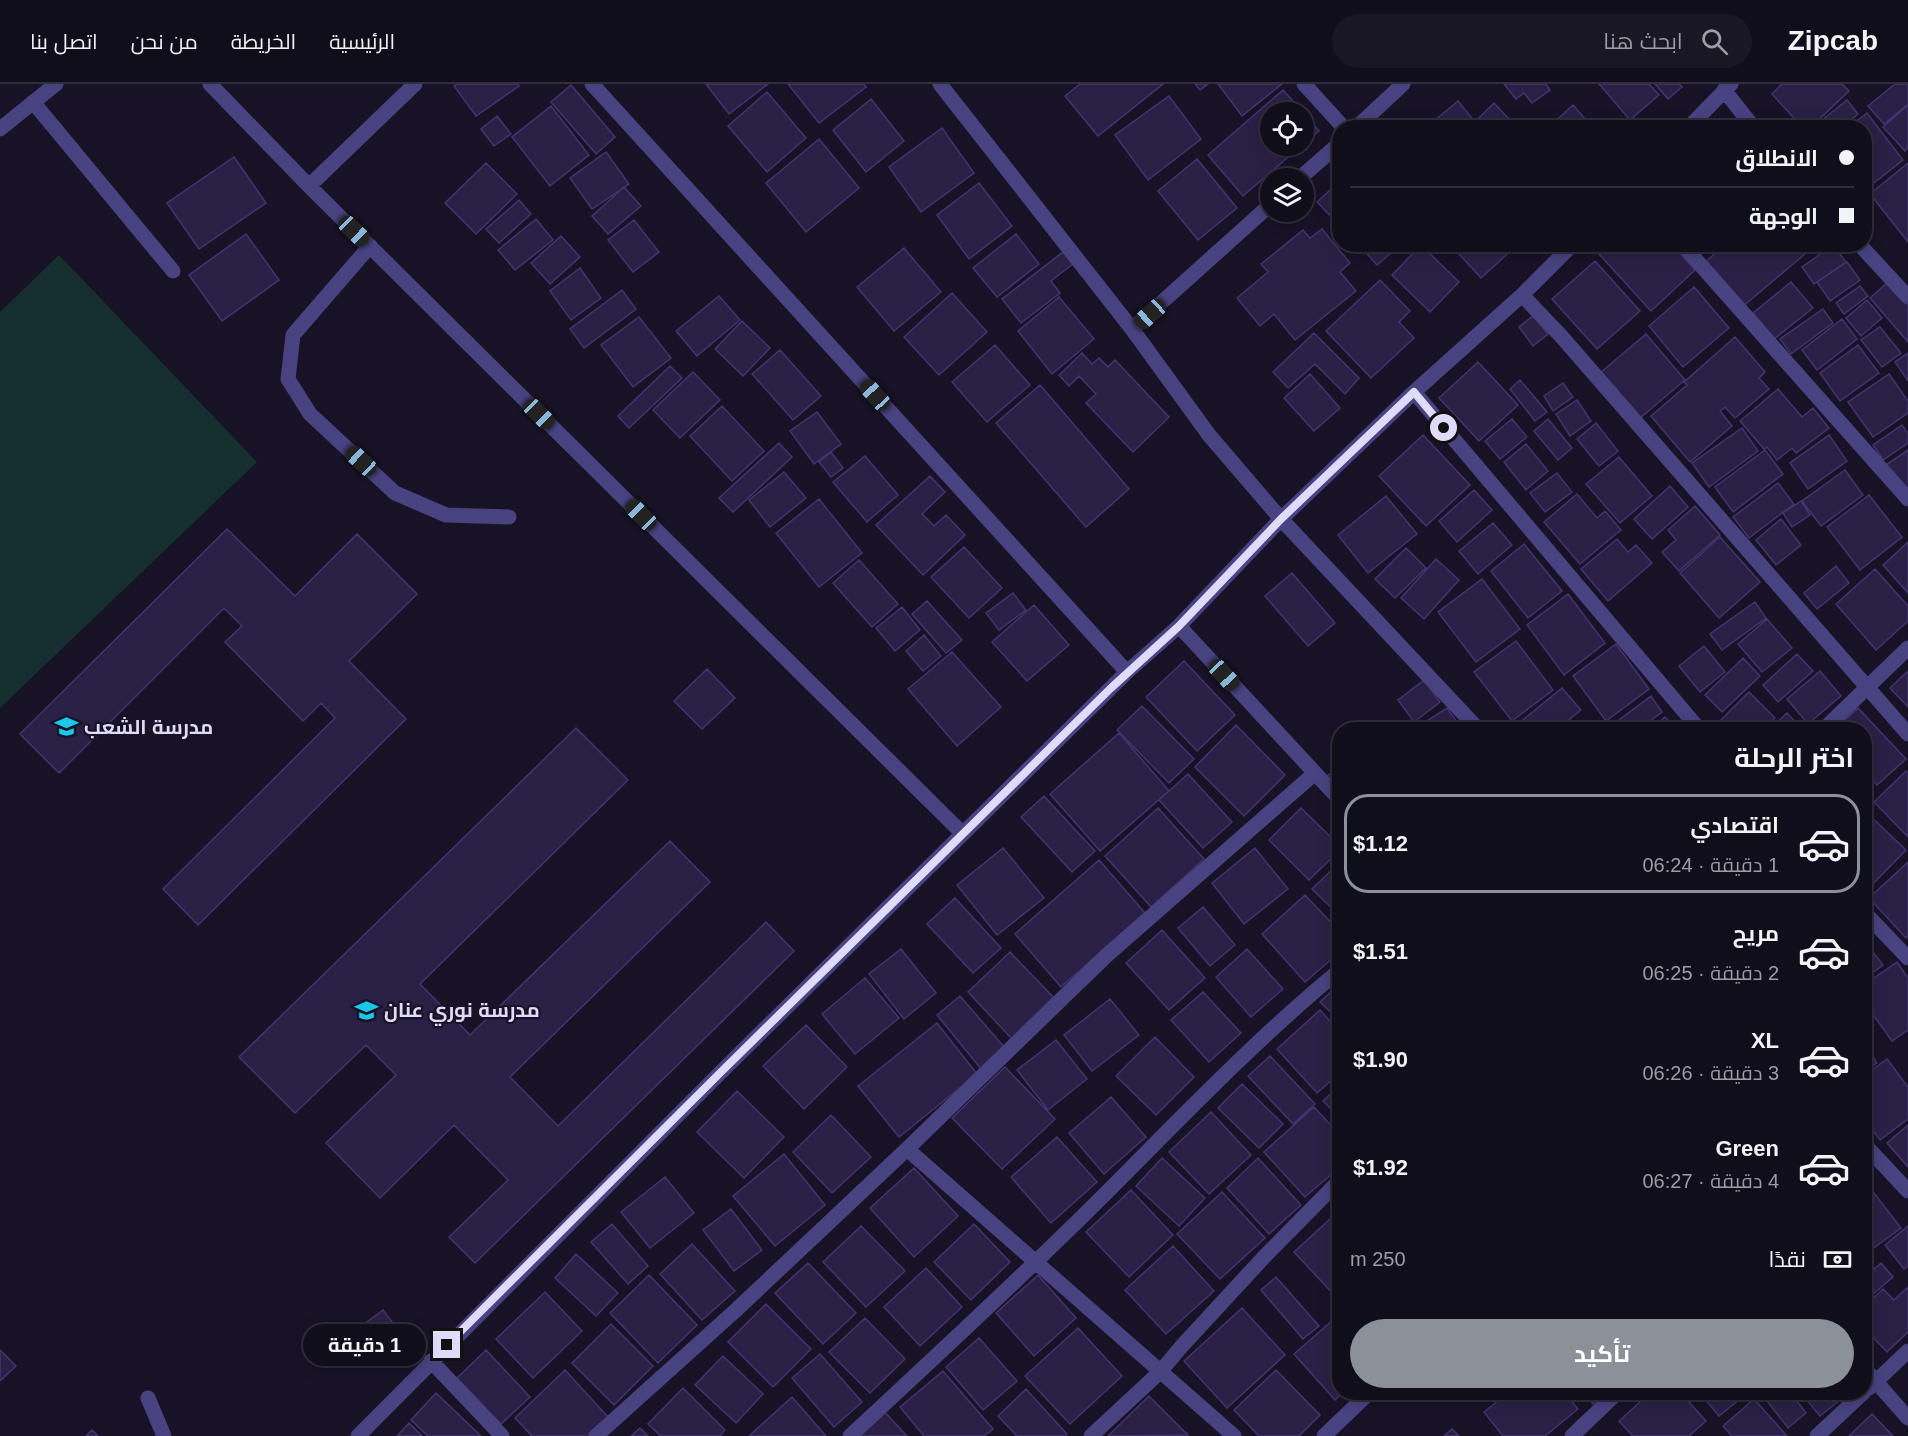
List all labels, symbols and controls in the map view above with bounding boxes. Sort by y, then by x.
search box [1332,14,1752,68]
icon: search [1698,25,1731,58]
text: Zipcab [1788,25,1878,56]
text: ابحث هنا [1603,29,1683,54]
text: اتصل بنا [30,30,98,53]
text: من نحن [131,30,198,53]
text: الخريطة [231,30,296,53]
text: الرئيسية [329,30,395,53]
map controls [1260,102,1314,222]
button: locate [1260,102,1314,156]
text: الانطلاق [1735,146,1818,171]
button: layers [1260,168,1314,222]
text: الوجهة [1749,204,1818,229]
car [335,212,373,250]
car [1131,295,1169,333]
car [856,376,894,414]
car [520,395,558,433]
route start [1430,414,1457,441]
car [342,442,380,480]
car [622,496,660,534]
car [1205,656,1243,694]
school or university icon: مدرسة الشعب [53,714,79,740]
place label: مدرسة الشعب [84,716,213,739]
text: اختر الرحلة [1734,743,1854,773]
text: اقتصادي [1690,813,1779,838]
icon: car [1797,817,1851,871]
text: $1.12 [1353,831,1408,856]
text: 1 دقيقة · 06:24 [1642,854,1779,876]
text: مريح [1733,921,1779,946]
icon: car [1797,925,1851,979]
text: $1.51 [1353,939,1408,964]
text: 2 دقيقة · 06:25 [1642,962,1779,984]
school or university icon: مدرسة نوري عنان [353,997,379,1023]
place label: مدرسة نوري عنان [384,999,540,1026]
text: XL [1751,1028,1779,1053]
icon: car [1797,1033,1851,1087]
text: $1.90 [1353,1047,1408,1072]
text: 3 دقيقة · 06:26 [1642,1062,1779,1084]
text: Green [1715,1136,1779,1161]
icon: car [1797,1141,1851,1195]
text: $1.92 [1353,1155,1408,1180]
text: 4 دقيقة · 06:27 [1642,1170,1779,1192]
icon: cash [1821,1243,1854,1276]
text: نقدًا [1768,1247,1806,1272]
text: 250 m [1350,1248,1406,1270]
button: تأكيد [1350,1319,1854,1388]
callout: 1 دقيقة [303,1324,426,1366]
route end [433,1331,460,1358]
text: 1 دقيقة [328,1334,401,1356]

